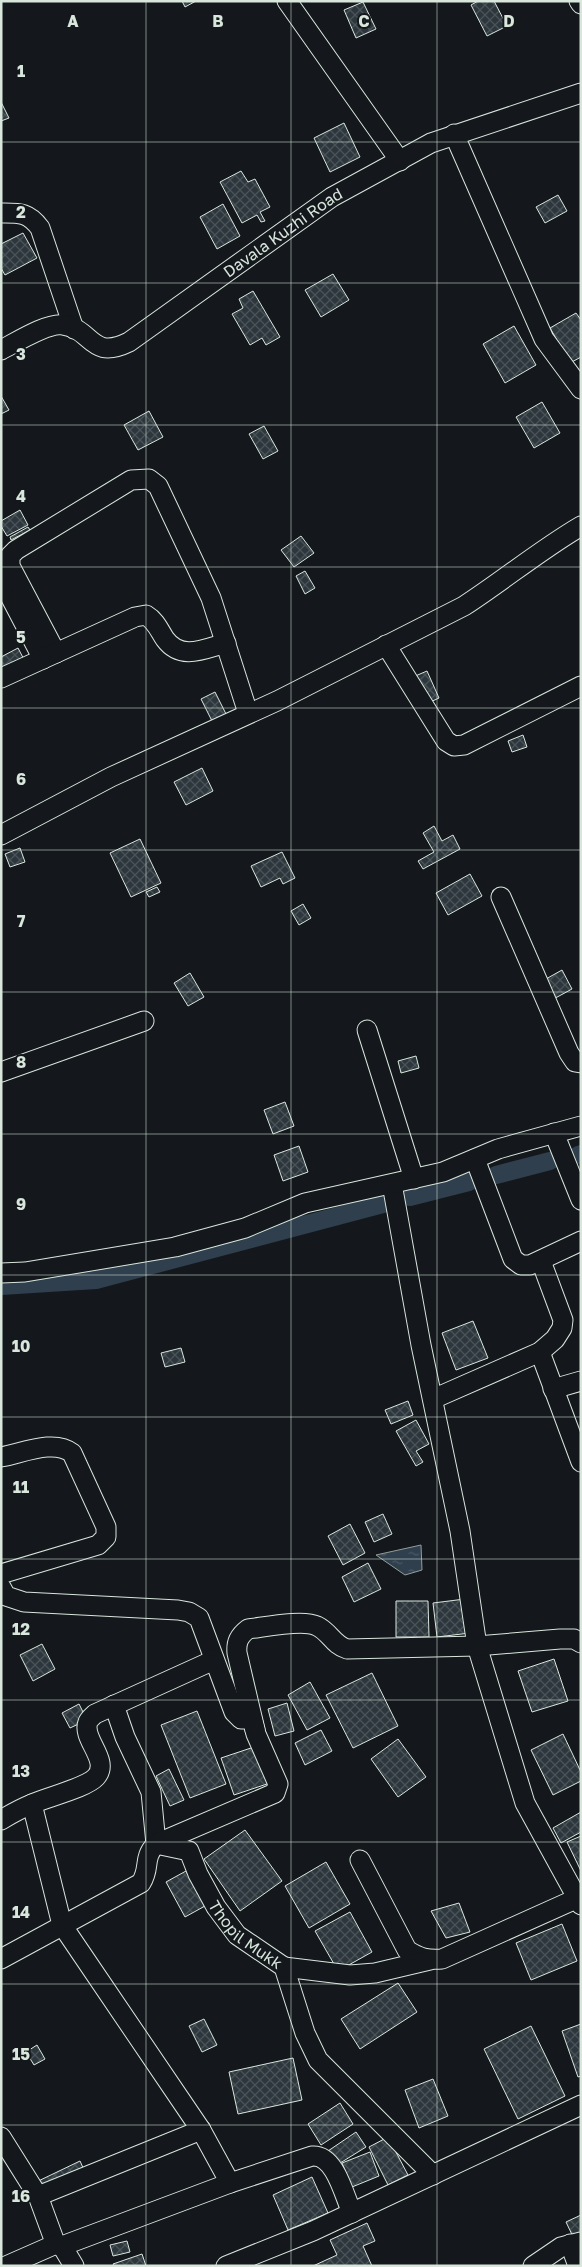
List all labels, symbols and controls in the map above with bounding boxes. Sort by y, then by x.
text: A [67,11,79,31]
text: B [212,11,224,31]
text: C [358,11,370,31]
text: D [503,11,515,31]
text: 1 [17,61,25,81]
street label: Davala Kuzhi Road [219,183,346,282]
text: 2 [16,202,26,222]
text: 3 [16,344,26,364]
text: 4 [16,486,26,506]
text: 5 [16,627,26,647]
text: 6 [16,769,26,789]
text: 7 [17,911,26,931]
text: 8 [16,1052,26,1072]
text: 9 [16,1194,26,1214]
text: 10 [12,1336,30,1356]
text: 11 [13,1477,29,1497]
text: 12 [12,1619,30,1639]
text: 13 [12,1761,30,1781]
street label: Thopil Mukk [204,1897,287,1973]
text: 14 [12,1902,30,1922]
text: 15 [12,2044,30,2064]
text: 16 [12,2186,30,2206]

